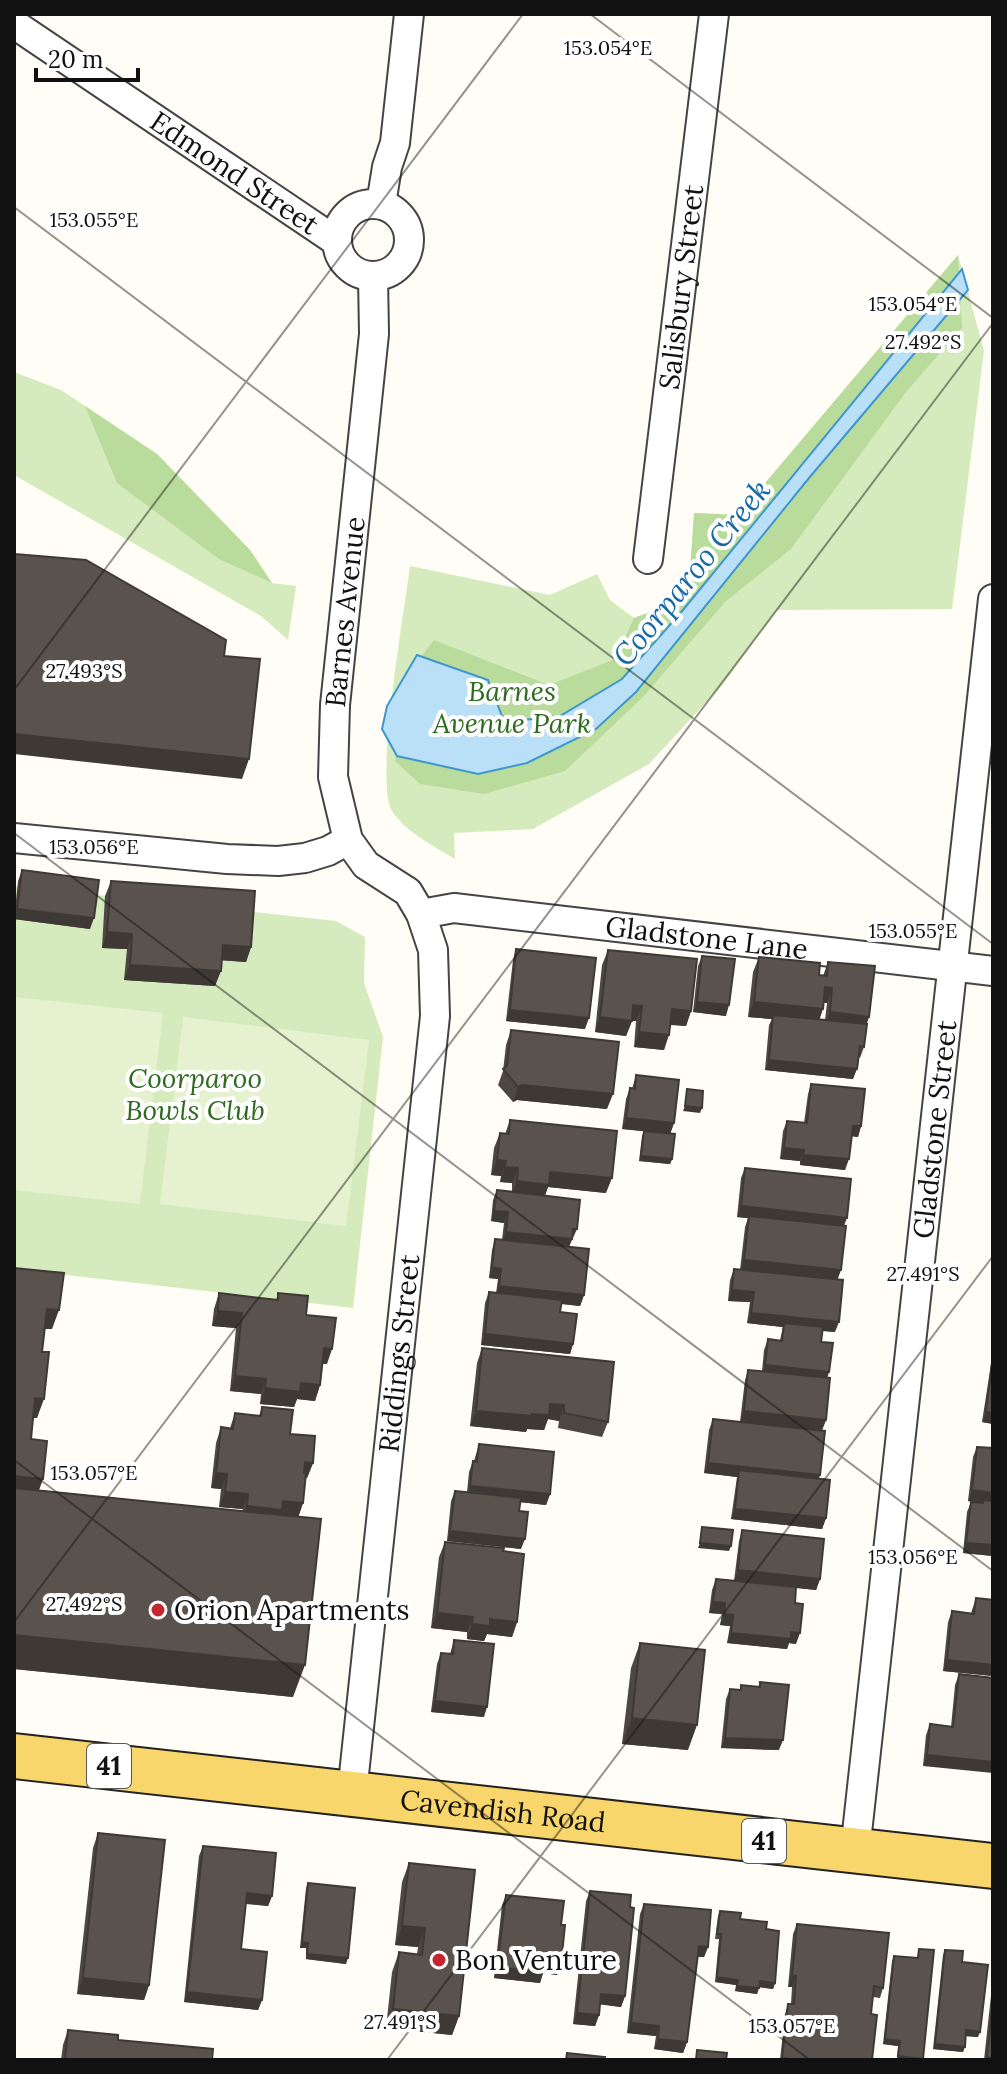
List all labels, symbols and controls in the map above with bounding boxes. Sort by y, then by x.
scale bar [36,32,138,82]
text: 153.054°E [564,35,652,60]
text: 20 m [48,44,104,75]
street label: Edmond Street [143,103,326,242]
street label: Salisbury Street [651,182,711,391]
text: 153.055°E [50,207,138,232]
text: 153.054°E [869,291,957,316]
text: 27.492°S [885,329,961,354]
water label: Coorparoo Creek [604,471,778,674]
street label: Barnes Avenue [317,515,373,709]
text: 27.493°S [46,658,122,683]
park label: Barnes Avenue Park [432,673,591,741]
text: 153.056°E [49,834,139,859]
street label: Gladstone Lane [604,908,810,967]
text: 153.055°E [869,918,957,943]
street label: Gladstone Street [905,1018,964,1240]
park label: Coorparoo Bowls Club [125,1060,265,1128]
street label: Riddings Street [370,1252,427,1454]
text: 27.491°S [886,1261,960,1286]
text: 153.057°E [50,1460,138,1485]
text: 153.056°E [868,1544,958,1569]
text: 27.492°S [46,1591,122,1616]
place label: Orion Apartments [174,1592,410,1628]
marker: Orion Apartments [149,1601,167,1619]
road number: 41 [87,1744,131,1788]
street label: Cavendish Road [398,1782,608,1840]
road number: 41 [742,1819,786,1863]
place label: Bon Venture [455,1942,617,1978]
marker: Bon Venture [430,1951,448,1969]
text: 27.491°S [363,2009,437,2034]
text: 153.057°E [748,2013,836,2038]

